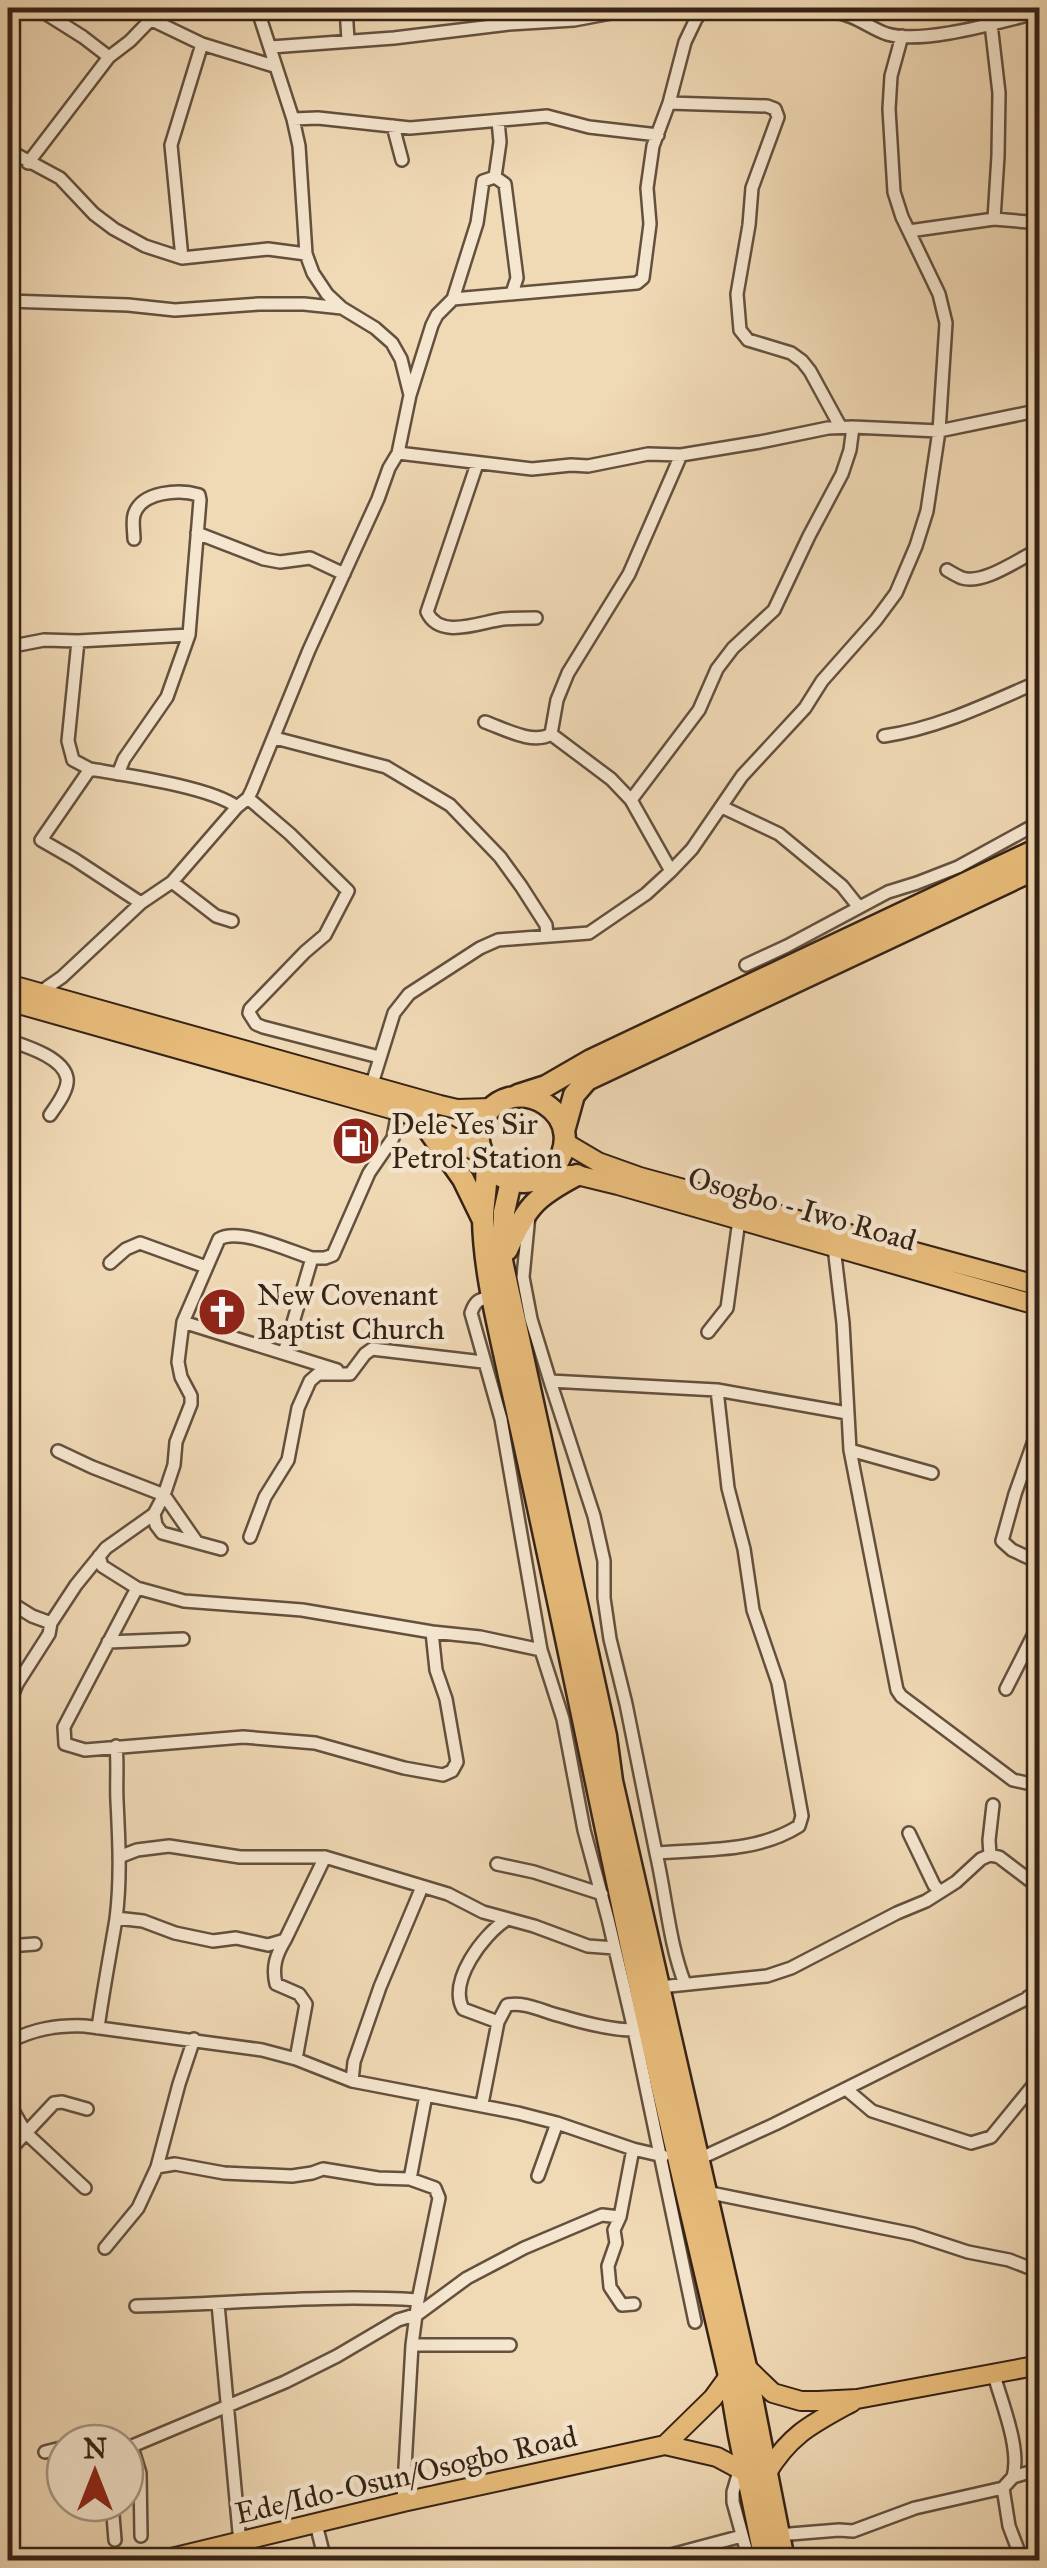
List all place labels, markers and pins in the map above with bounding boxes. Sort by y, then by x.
place label: Dele Yes Sir Petrol Station [391,1106,562,1176]
fuel station icon: Dele Yes Sir Petrol Station [330,1115,382,1167]
place label: New Covenant Baptist Church [257,1277,445,1347]
church icon: New Covenant Baptist Church [196,1286,248,1338]

